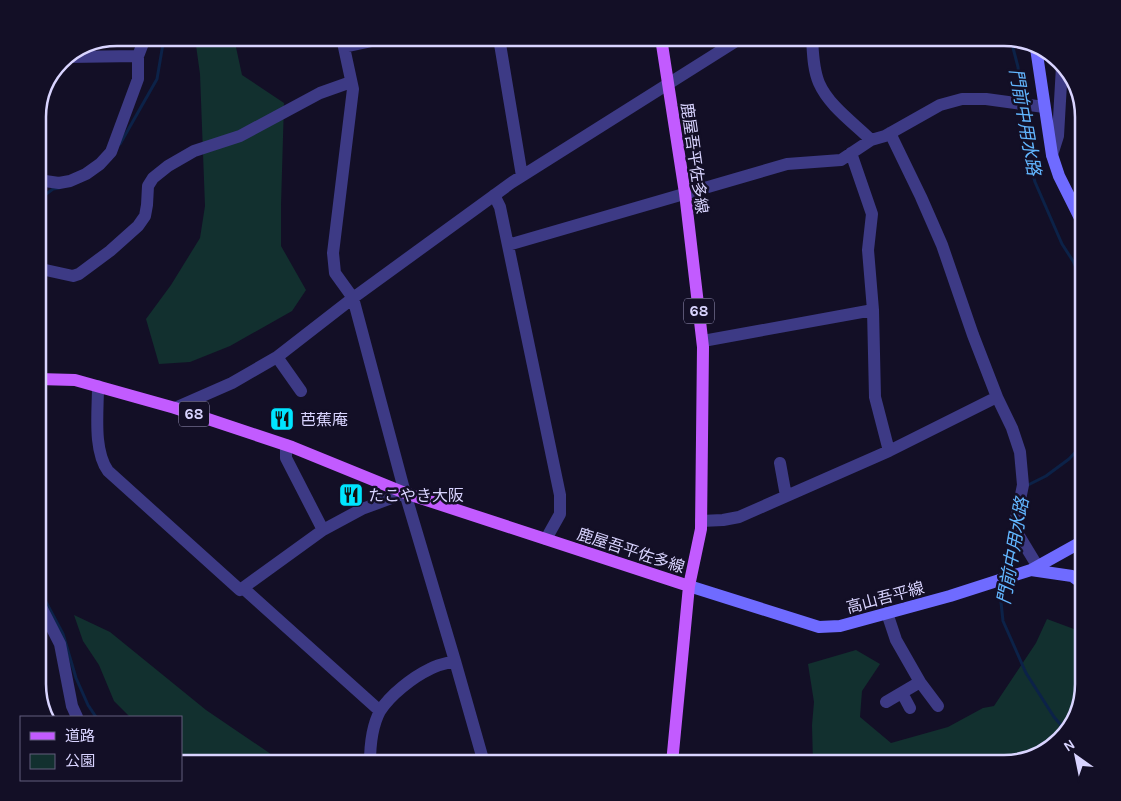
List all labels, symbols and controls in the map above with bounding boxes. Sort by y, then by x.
water label: 門前中用水路 [1005,67,1046,179]
street label: 鹿屋吾平佐多線 [677,101,712,215]
road number: 68 [684,298,714,324]
road number: 68 [179,402,209,426]
restaurant icon: 芭蕉庵 [269,406,295,432]
place label: 芭蕉庵 [300,410,348,429]
restaurant icon: たこやき大阪 [338,482,364,508]
place label: たこやき大阪 [368,486,464,505]
water label: 門前中用水路 [993,494,1034,606]
street label: 鹿屋吾平佐多線 [575,524,687,577]
street label: 高山吾平線 [844,578,926,617]
legend [20,716,182,781]
text: 道路 [65,727,95,745]
north arrow [1051,731,1101,781]
text: N [1060,736,1078,755]
text: 公園 [65,752,95,770]

